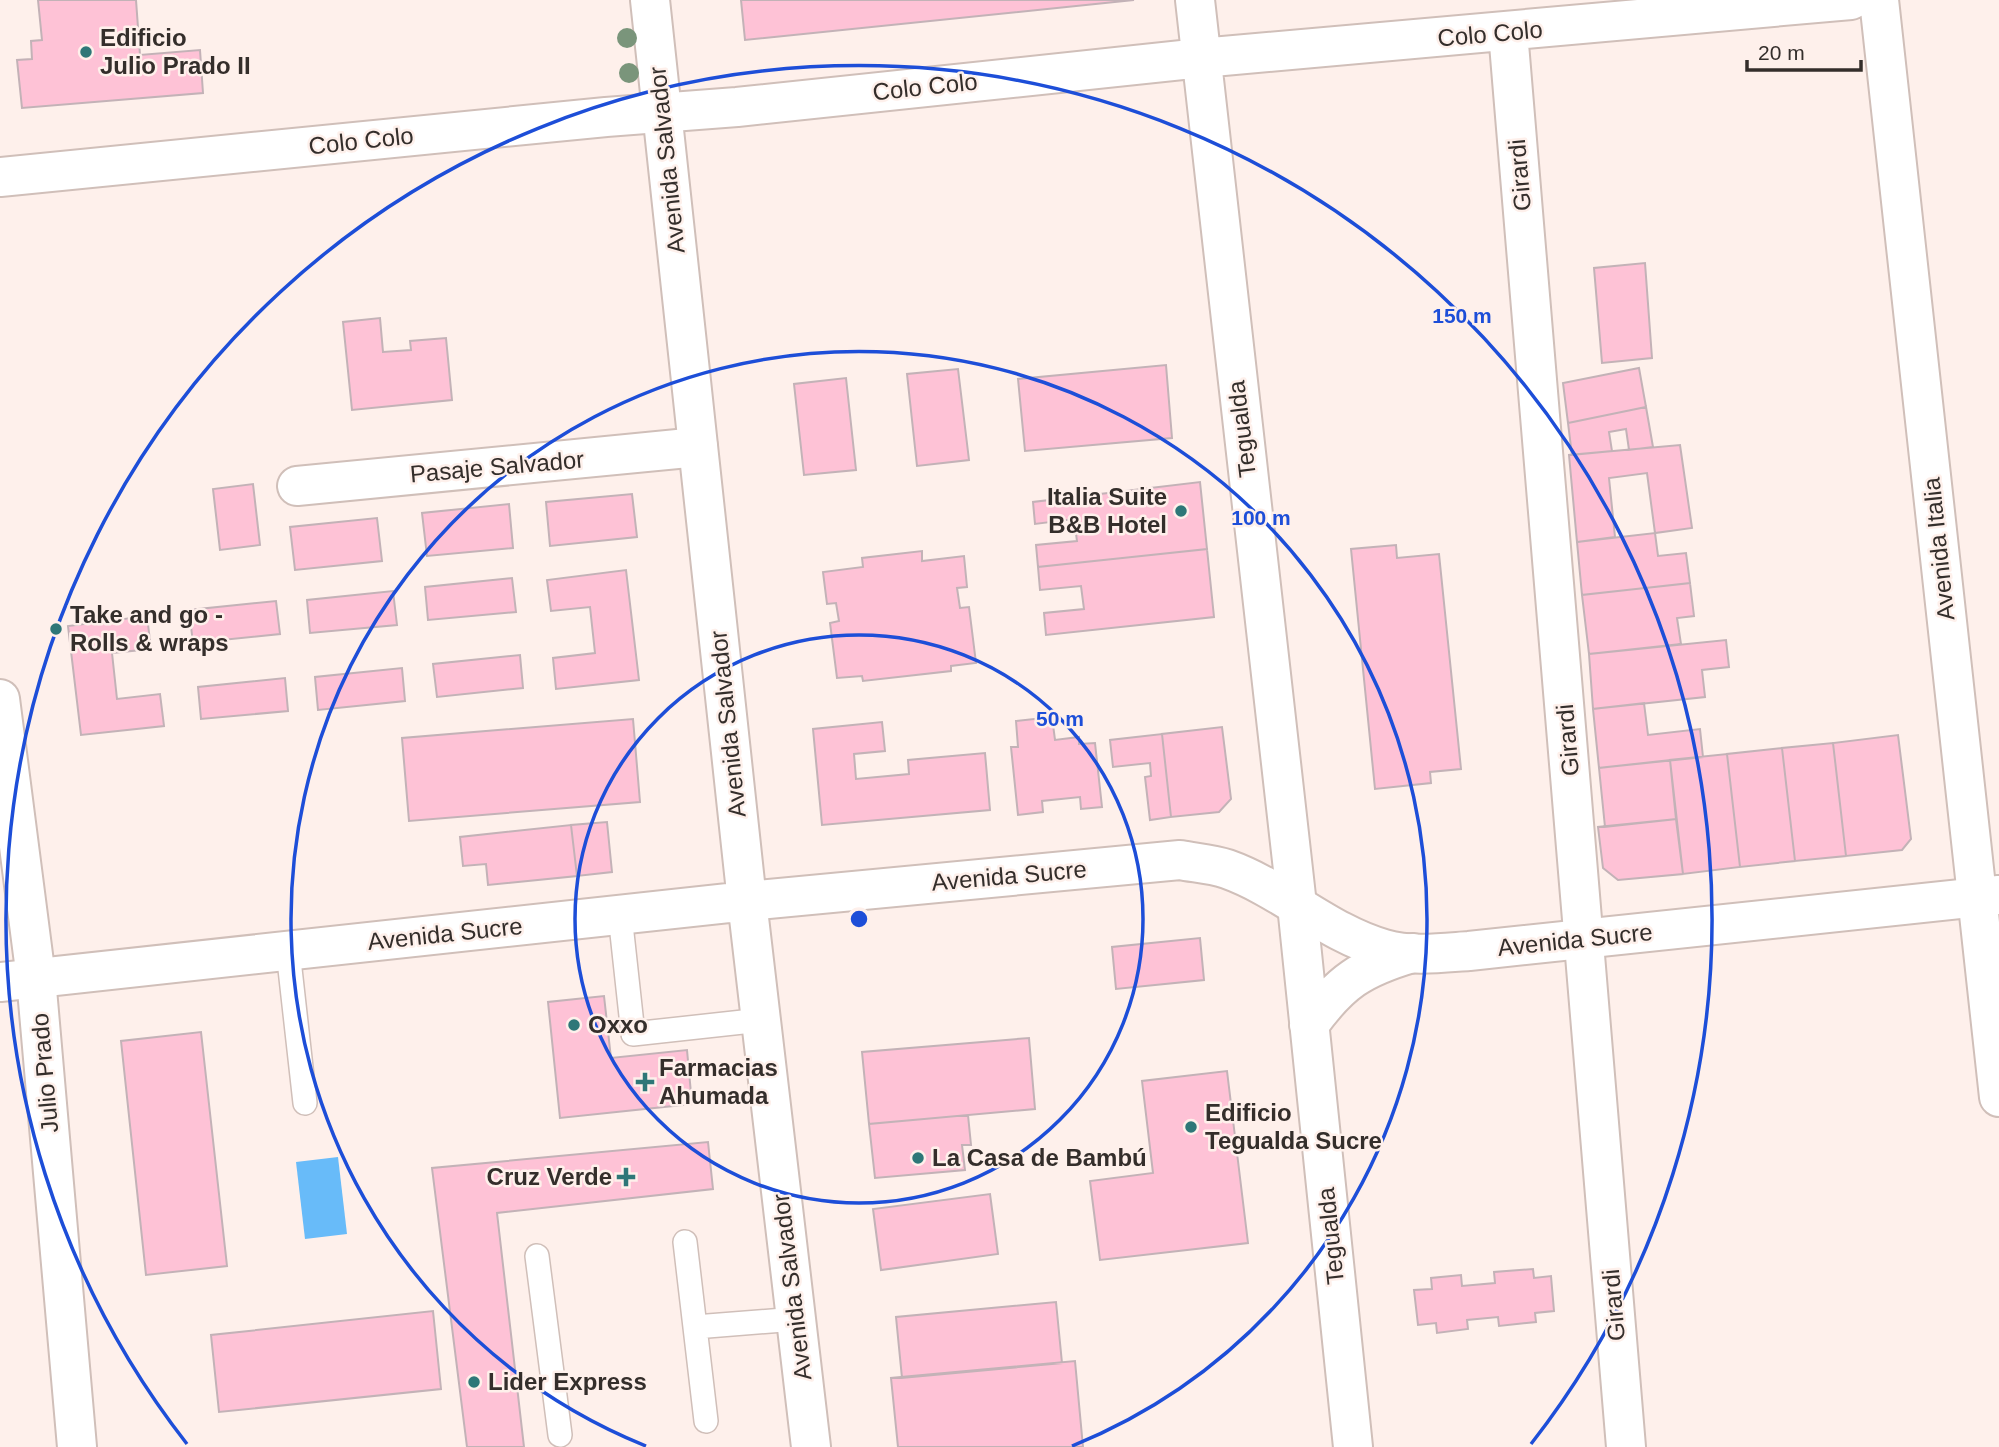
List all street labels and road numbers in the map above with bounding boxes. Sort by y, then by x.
street label: Colo Colo [1436,15,1544,52]
street label: Avenida Salvador [643,65,690,255]
street label: Colo Colo [871,68,979,105]
street label: Colo Colo [307,122,415,159]
street label: Girardi [1503,138,1536,212]
street label: Tegualda [1222,378,1261,479]
street label: Pasaje Salvador [409,445,585,488]
street label: Avenida Italia [1918,476,1959,622]
street label: Avenida Salvador [704,629,751,819]
street label: Girardi [1551,703,1584,777]
street label: Avenida Sucre [930,855,1088,896]
street label: Avenida Sucre [366,912,524,955]
street label: Avenida Sucre [1496,918,1654,961]
street label: Julio Prado [26,1012,63,1134]
street label: Tegualda [1312,1186,1349,1286]
street label: Avenida Salvador [767,1192,816,1382]
street label: Girardi [1597,1268,1630,1342]

